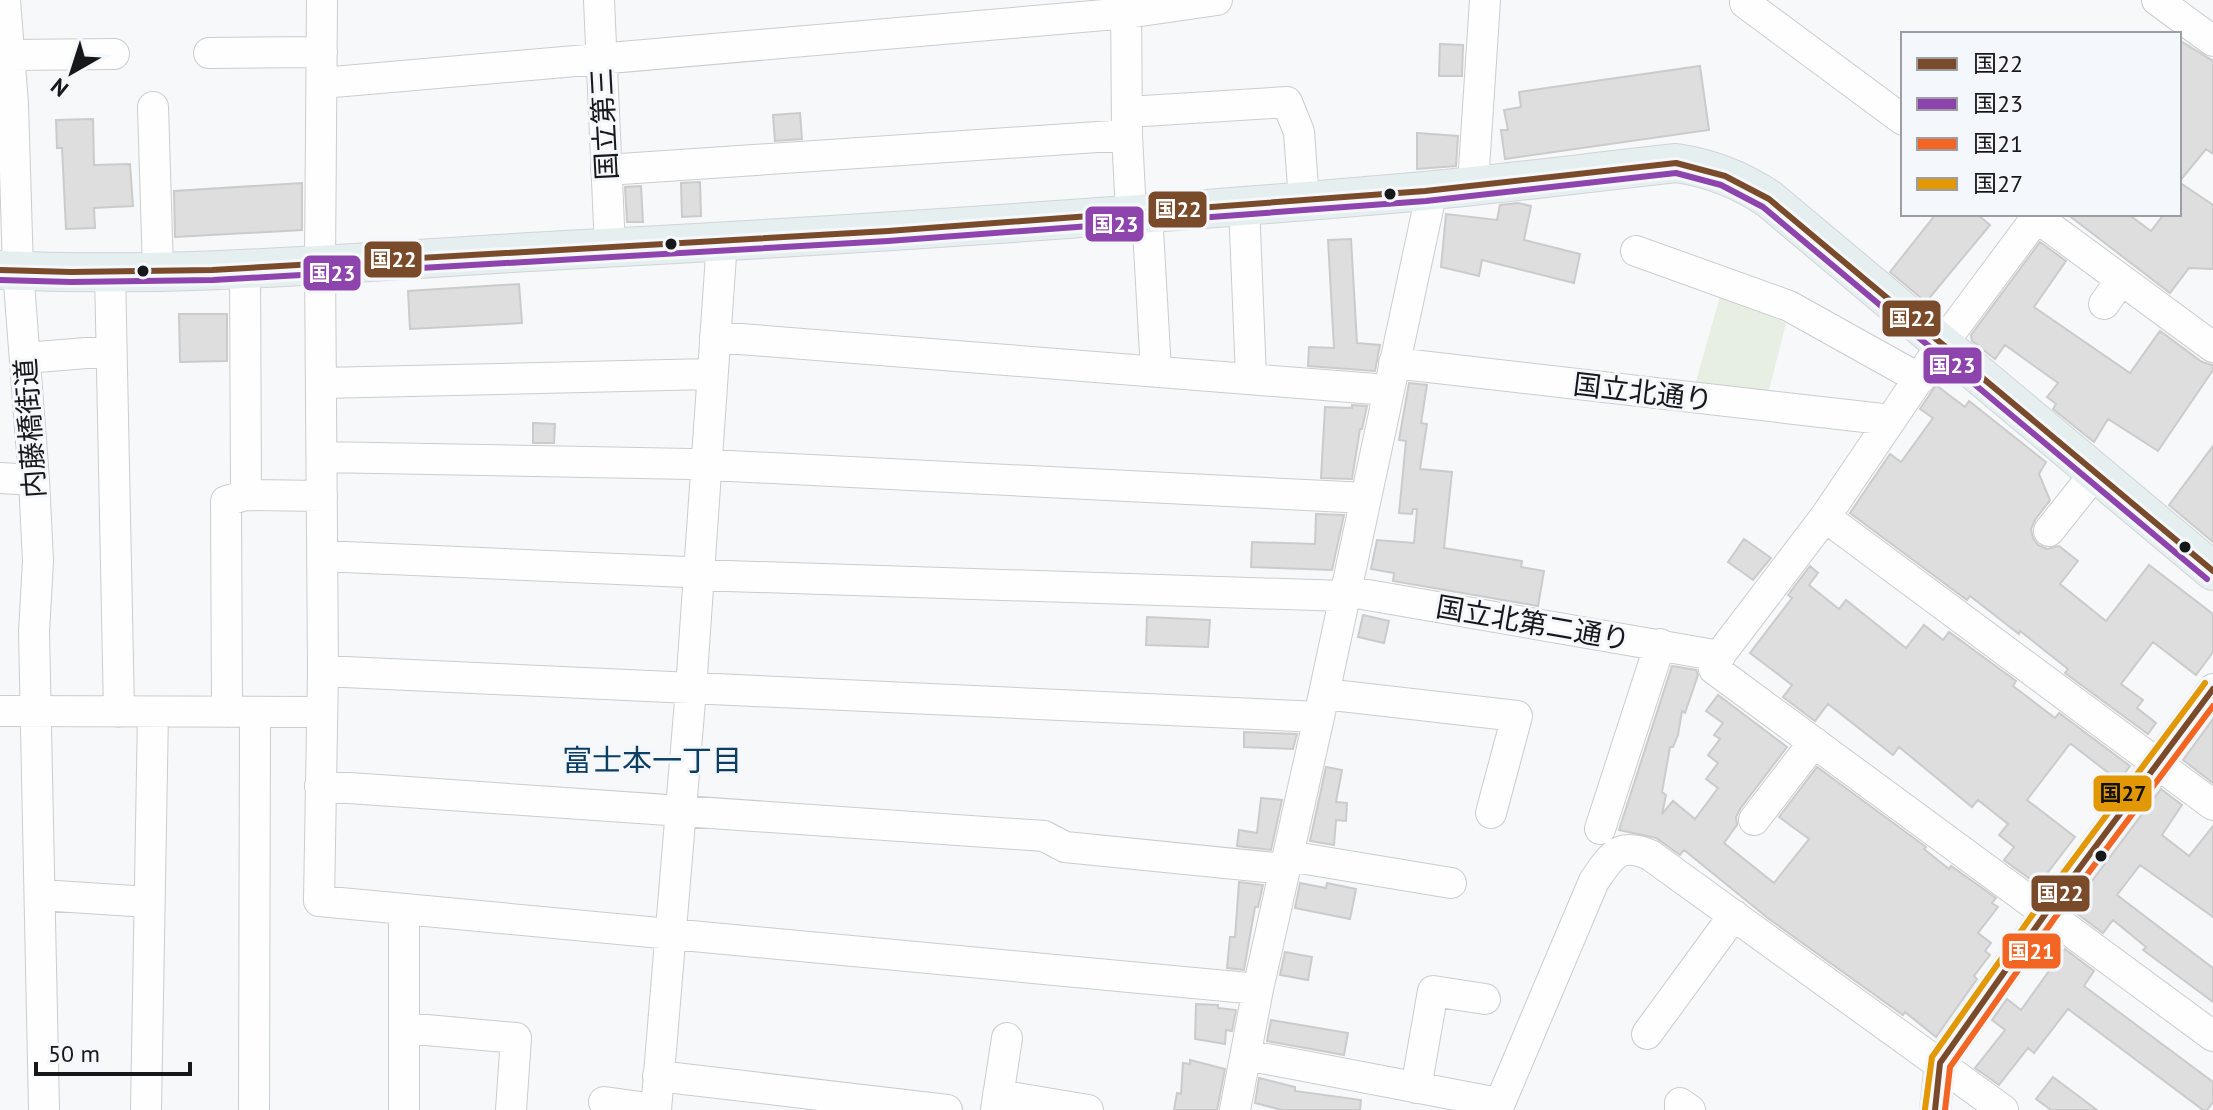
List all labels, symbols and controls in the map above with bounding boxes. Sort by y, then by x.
north arrow [32,32,112,112]
legend [1901,32,2181,216]
text: 国22 [1973,48,2023,79]
street label: 国立第三 [582,67,625,181]
text: N [45,72,74,103]
text: 国23 [1973,88,2023,119]
text: 国21 [1973,128,2023,159]
text: 国27 [1973,168,2023,199]
unlabelled marker [1382,186,1398,202]
line badge: 国22 [1147,190,1208,229]
text: 国22 [1155,195,1201,223]
line badge: 国23 [1084,205,1145,243]
text: 国23 [1092,210,1138,238]
unlabelled marker [663,236,679,252]
line badge: 国22 [363,240,423,279]
text: 国22 [370,245,416,273]
line badge: 国23 [302,254,362,292]
text: 国23 [309,259,355,287]
unlabelled marker [135,263,151,279]
line badge: 国22 [1881,299,1942,338]
text: 国22 [1889,304,1935,332]
line badge: 国23 [1922,346,1983,385]
text: 国23 [1929,351,1975,379]
street label: 内藤橋街道 [6,357,53,499]
street label: 国立北通り [1571,365,1715,418]
unlabelled marker [2177,539,2193,555]
street label: 国立北第二通り [1433,587,1633,658]
district label: 富士本一丁目 [562,740,742,779]
line badge: 国27 [2092,774,2153,813]
text: 国27 [2100,779,2146,807]
unlabelled marker [2093,848,2109,864]
line badge: 国22 [2030,874,2091,913]
text: 国22 [2037,879,2083,907]
line badge: 国21 [2001,932,2062,970]
text: 国21 [2008,937,2054,965]
scale bar [36,1026,190,1076]
text: 50 m [48,1038,100,1069]

